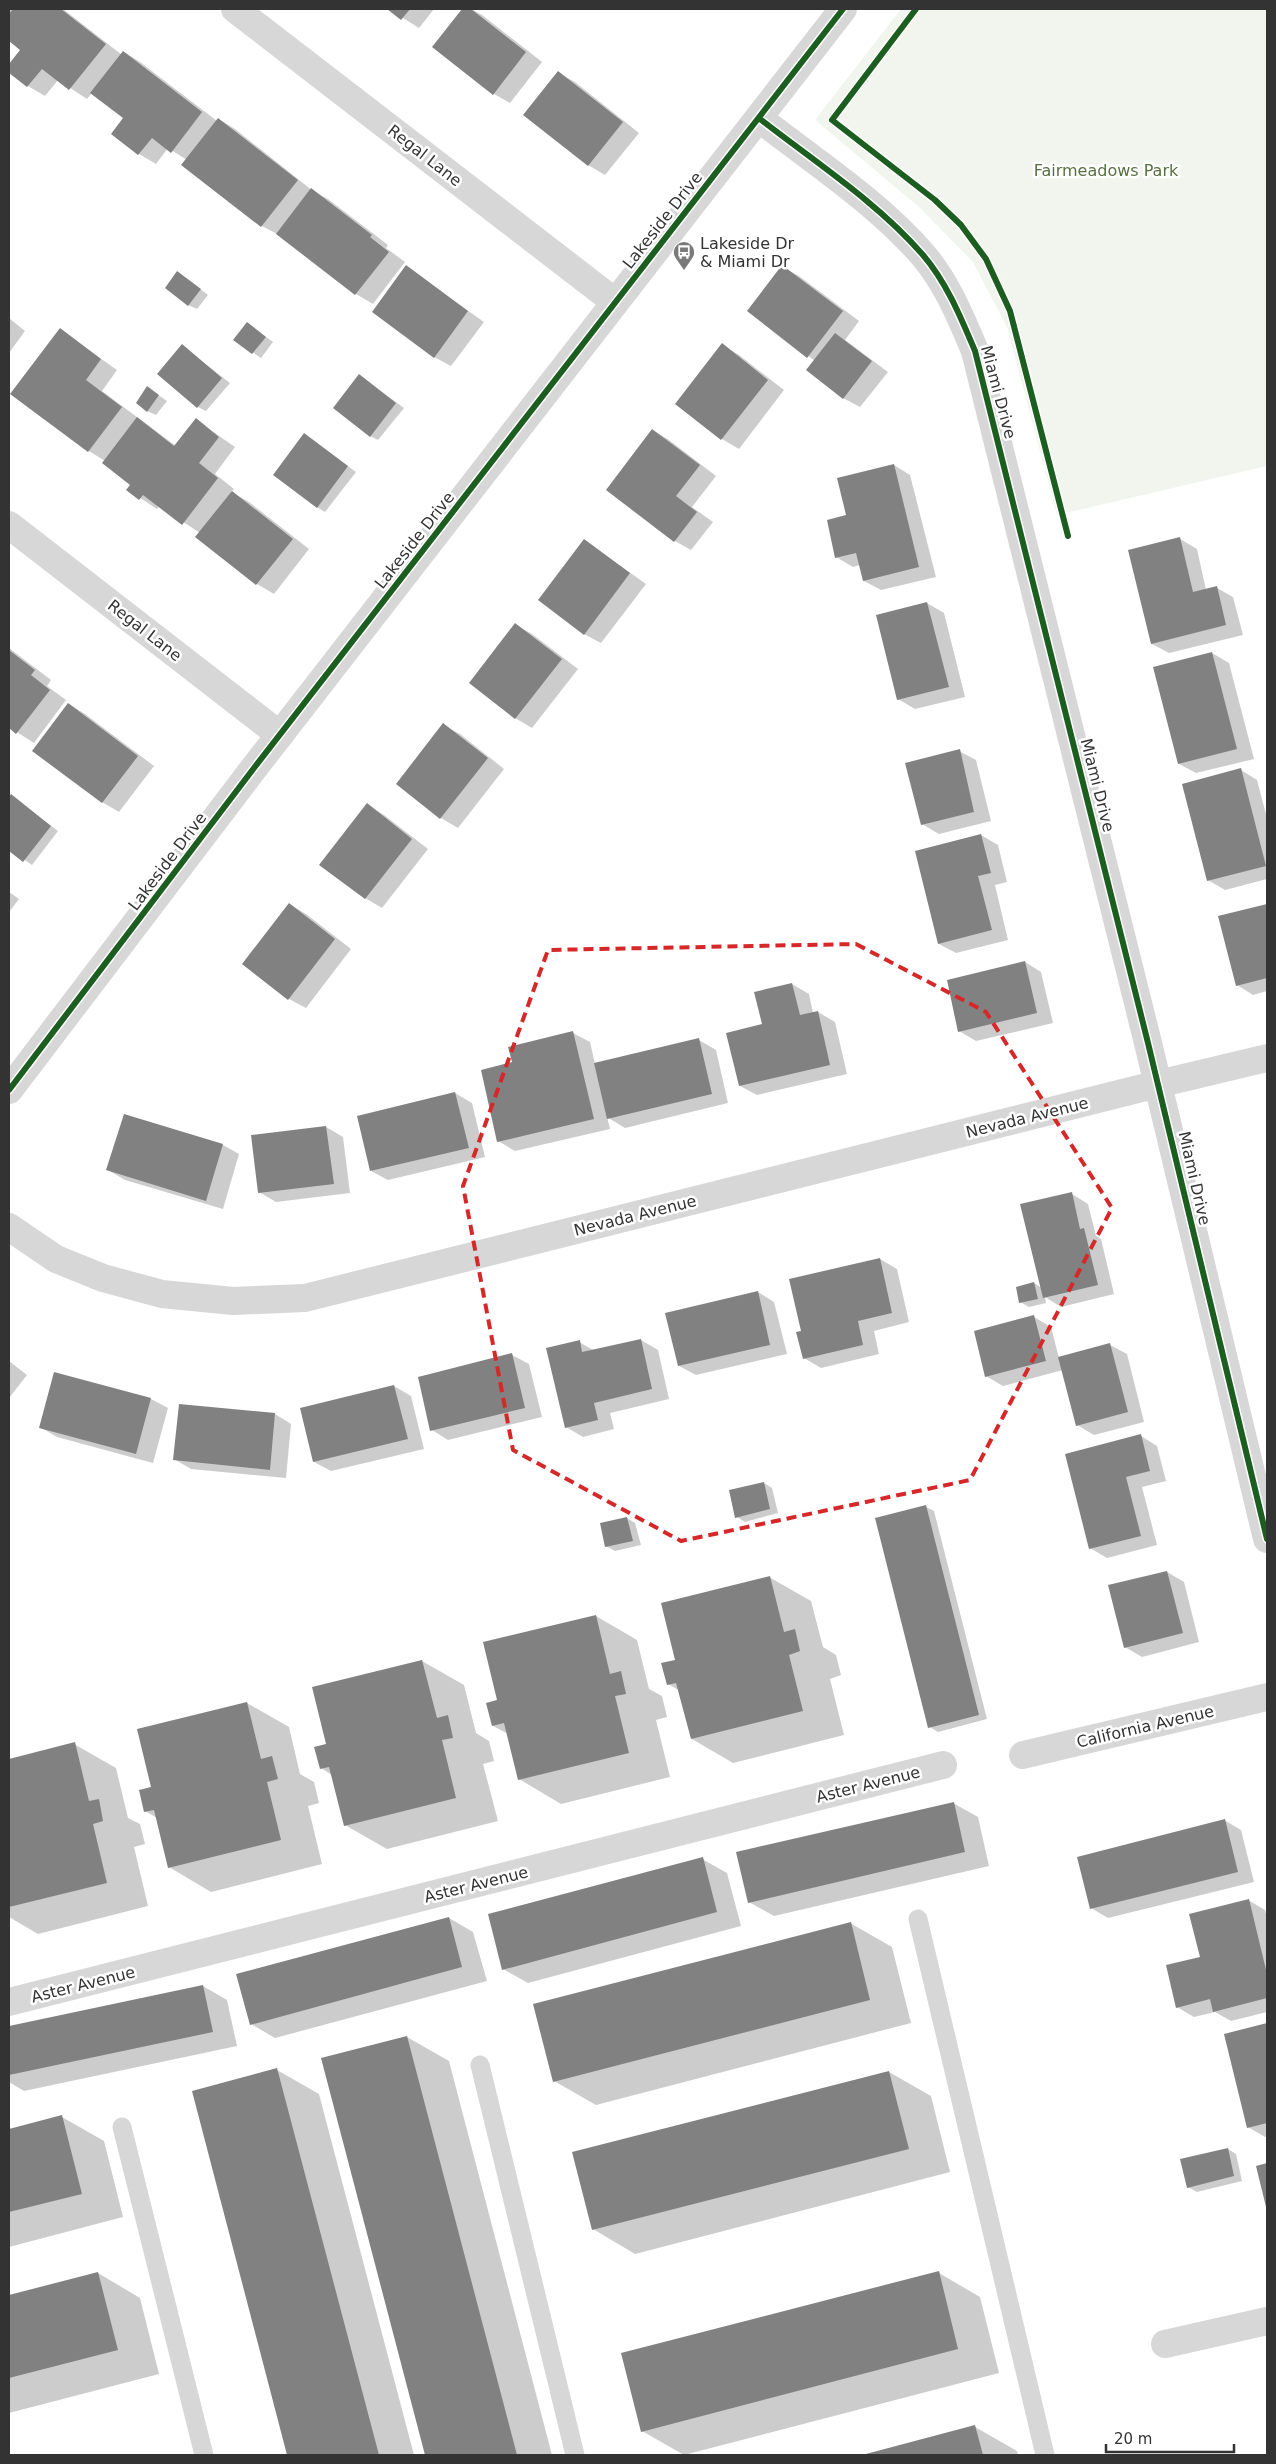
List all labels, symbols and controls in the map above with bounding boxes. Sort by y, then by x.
street label: Regal Lane [384,121,465,190]
park label: Fairmeadows Park [1034,161,1179,180]
street label: Lakeside Drive [619,168,706,273]
place label: Lakeside Dr & Miami Dr [700,234,794,271]
bus stop icon: Lakeside Dr & Miami Dr [672,240,696,271]
street label: Miami Drive [977,343,1020,441]
street label: Lakeside Drive [371,488,458,593]
street label: Regal Lane [104,596,185,665]
street label: Miami Drive [1077,736,1118,834]
street label: Lakeside Drive [124,809,210,914]
street label: Nevada Avenue [964,1093,1090,1142]
street label: Miami Drive [1174,1129,1215,1227]
street label: Nevada Avenue [572,1191,698,1240]
street label: California Avenue [1075,1701,1216,1752]
street label: Aster Avenue [814,1762,922,1807]
street label: Aster Avenue [422,1862,530,1907]
street label: Aster Avenue [29,1962,137,2007]
scale bar [1106,2422,1234,2454]
text: 20 m [1114,2430,1152,2448]

